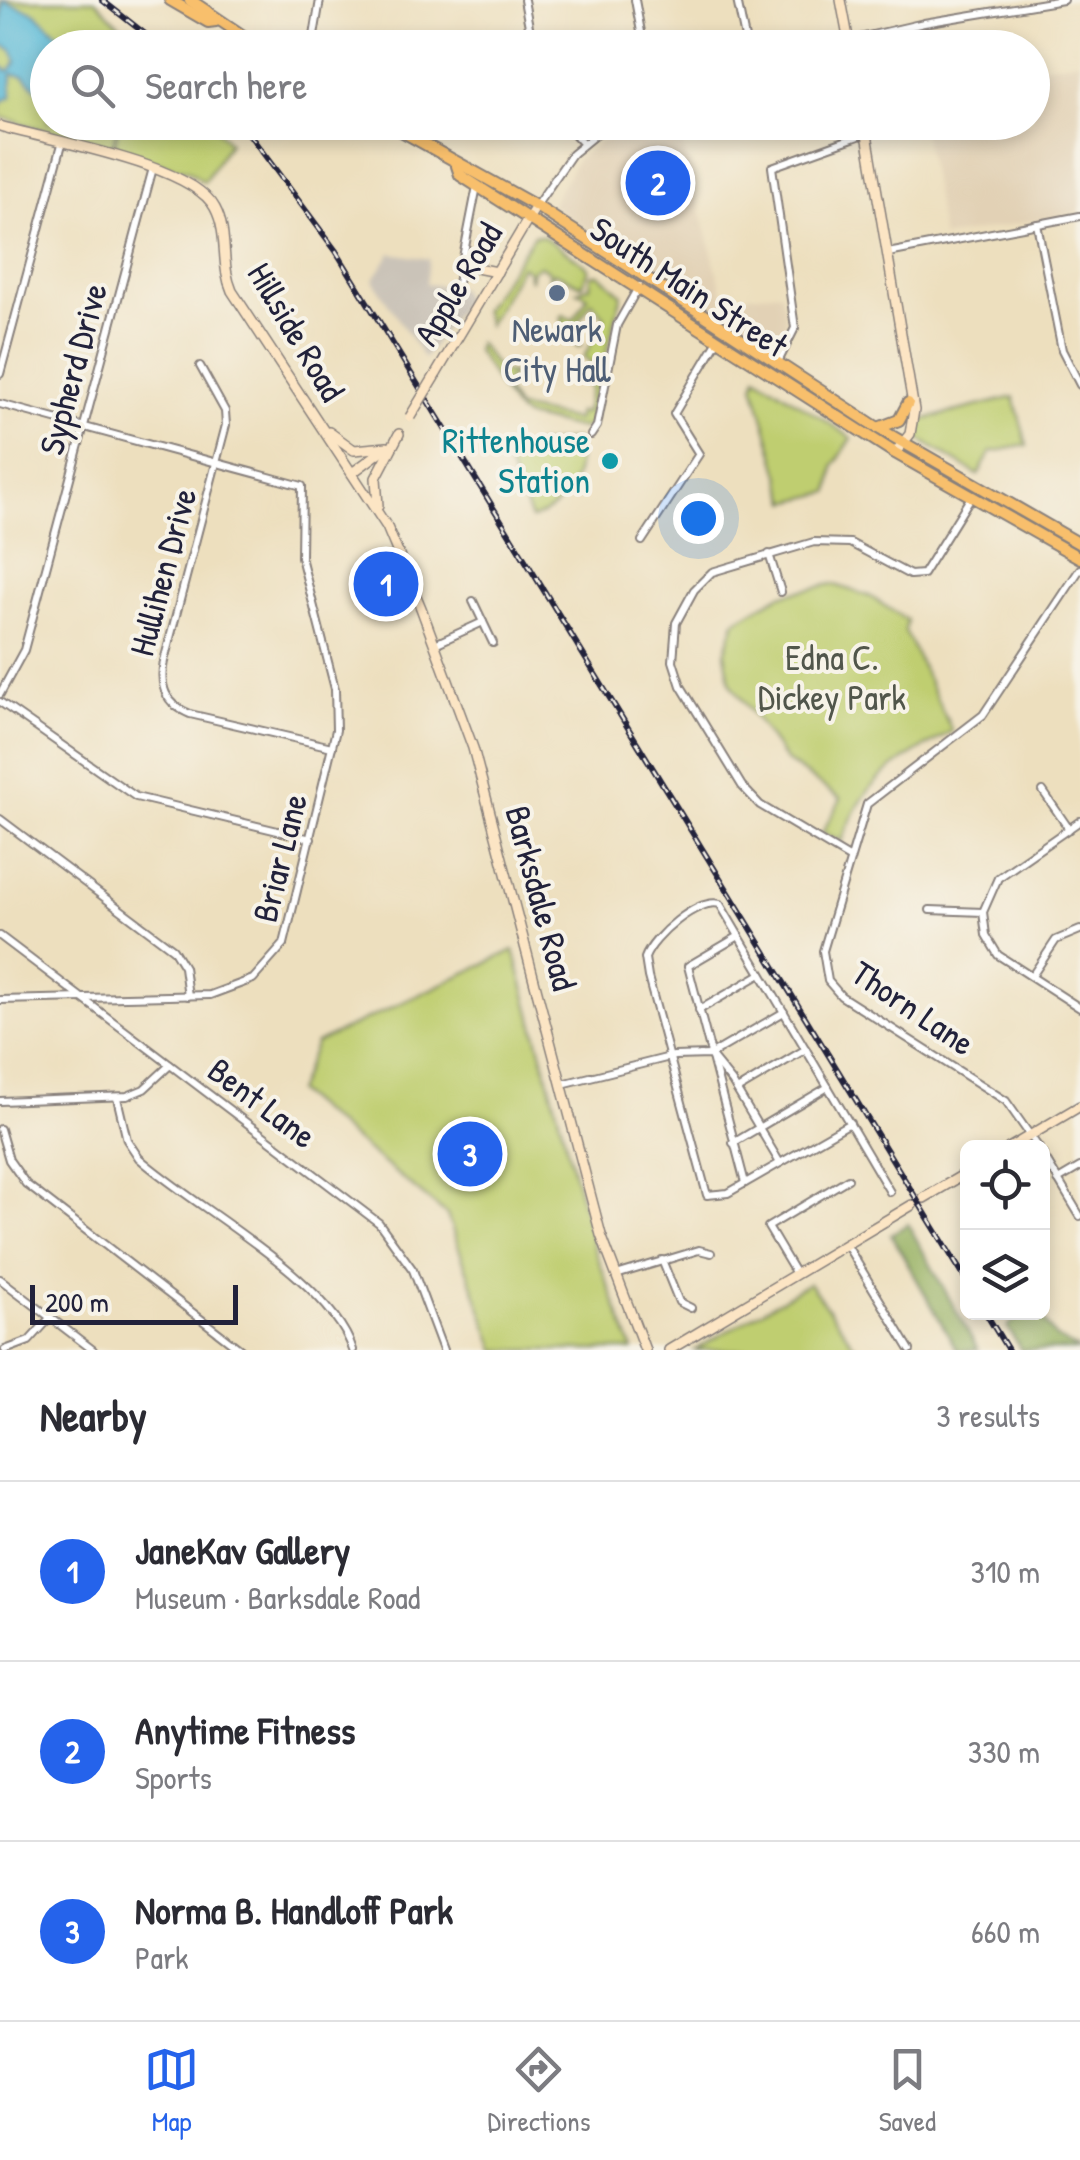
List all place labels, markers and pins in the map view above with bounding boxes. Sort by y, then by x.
pin: 2 [626,146,690,220]
marker: Newark City Hall [546,282,568,304]
place label: Newark City Hall [503,306,611,393]
place label: Rittenhouse Station [442,417,590,504]
marker: Rittenhouse Station [599,450,621,472]
pin: 1 [354,546,418,622]
pin: 3 [438,1116,502,1192]

